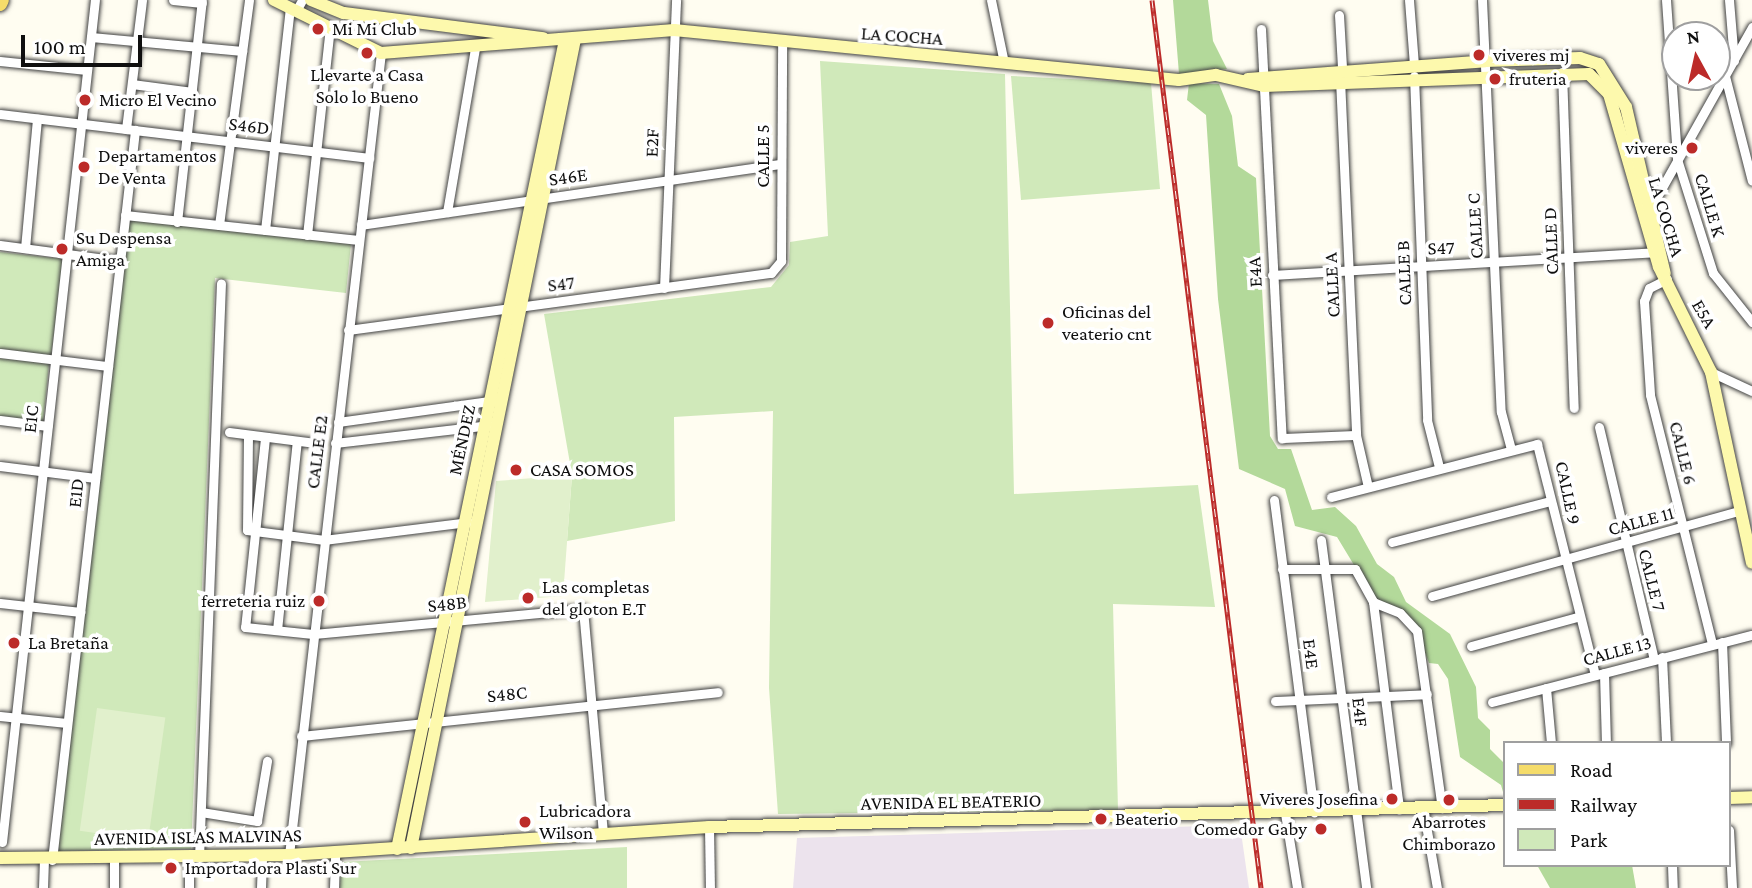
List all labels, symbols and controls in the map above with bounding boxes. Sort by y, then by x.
place label: Mi Mi Club [332,18,417,40]
scale bar [24,21,145,65]
marker: Mi Mi Club [310,21,326,37]
north arrow [1661,21,1731,91]
street label: LA COCHA [860,22,944,50]
text: N [1685,25,1701,48]
text: 100 m [34,35,86,59]
place label: viveres mj [1493,44,1569,66]
marker: Llevarte a Casa Solo lo Bueno [359,45,375,61]
marker: viveres mj [1471,47,1487,63]
place label: Llevarte a Casa Solo lo Bueno [310,64,424,108]
place label: fruteria [1509,68,1566,90]
marker: fruteria [1487,71,1503,87]
place label: Micro El Vecino [99,89,217,111]
marker: Micro El Vecino [77,92,93,108]
street label: S46D [227,112,271,140]
street label: CALLE 5 [752,124,774,188]
street label: E2F [640,128,664,158]
place label: viveres [1625,137,1678,159]
marker: viveres [1684,140,1700,156]
place label: Departamentos De Venta [98,145,216,189]
marker: Departamentos De Venta [76,159,92,175]
street label: S46E [547,163,589,191]
street label: CALLE K [1690,170,1730,240]
street label: LA COCHA [1643,174,1689,260]
street label: CALLE C [1462,193,1488,259]
street label: CALLE D [1538,207,1564,275]
place label: Su Despensa Amiga [76,227,172,271]
street label: S47 [1427,236,1455,260]
street label: CALLE B [1391,240,1417,306]
marker: Su Despensa Amiga [54,241,70,257]
street label: CALLE A [1319,252,1345,318]
street label: E4A [1243,256,1267,288]
street label: S47 [546,271,576,297]
street label: E5A [1687,295,1721,333]
place label: Oficinas del veaterio cnt [1062,301,1151,345]
marker: Oficinas del veaterio cnt [1040,315,1056,331]
street label: MÉNDEZ [443,403,481,477]
street label: E1C [18,404,44,434]
street label: CALLE E2 [301,414,333,490]
street label: CALLE 6 [1664,419,1702,487]
place label: CASA SOMOS [530,459,634,481]
street label: CALLE 9 [1550,459,1586,527]
marker: CASA SOMOS [508,462,524,478]
street label: E1D [63,477,89,509]
street label: CALLE 11 [1606,501,1676,541]
street label: CALLE 7 [1633,546,1671,614]
place label: Las completas del gloton E.T [542,576,650,620]
place label: ferreteria ruiz [201,590,305,612]
marker: Las completas del gloton E.T [520,590,536,606]
street label: S48B [426,591,468,617]
marker: ferreteria ruiz [311,593,327,609]
street label: CALLE 13 [1580,631,1654,671]
place label: La Bretaña [28,632,109,654]
marker: La Bretaña [6,635,22,651]
street label: E4E [1298,638,1324,670]
street label: S48C [486,681,528,707]
street label: E4F [1347,696,1373,728]
legend [1504,741,1731,867]
text: Road [1570,758,1613,782]
place label: Viveres Josefina [1260,788,1378,810]
street label: AVENIDA EL BEATERIO [860,789,1042,815]
marker: Viveres Josefina [1384,791,1400,807]
marker: Abarrotes Chimborazo [1441,792,1457,808]
text: Railway [1570,793,1637,817]
place label: Lubricadora Wilson [539,800,631,844]
place label: Beaterio [1115,808,1178,830]
marker: Beaterio [1093,811,1109,827]
place label: Abarrotes Chimborazo [1402,811,1496,855]
marker: Lubricadora Wilson [517,814,533,830]
place label: Comedor Gaby [1194,818,1307,840]
marker: Comedor Gaby [1313,821,1329,837]
street label: AVENIDA ISLAS MALVINAS [94,824,302,850]
text: Park [1570,828,1607,852]
place label: Importadora Plasti Sur [185,857,357,879]
marker: Importadora Plasti Sur [163,860,179,876]

